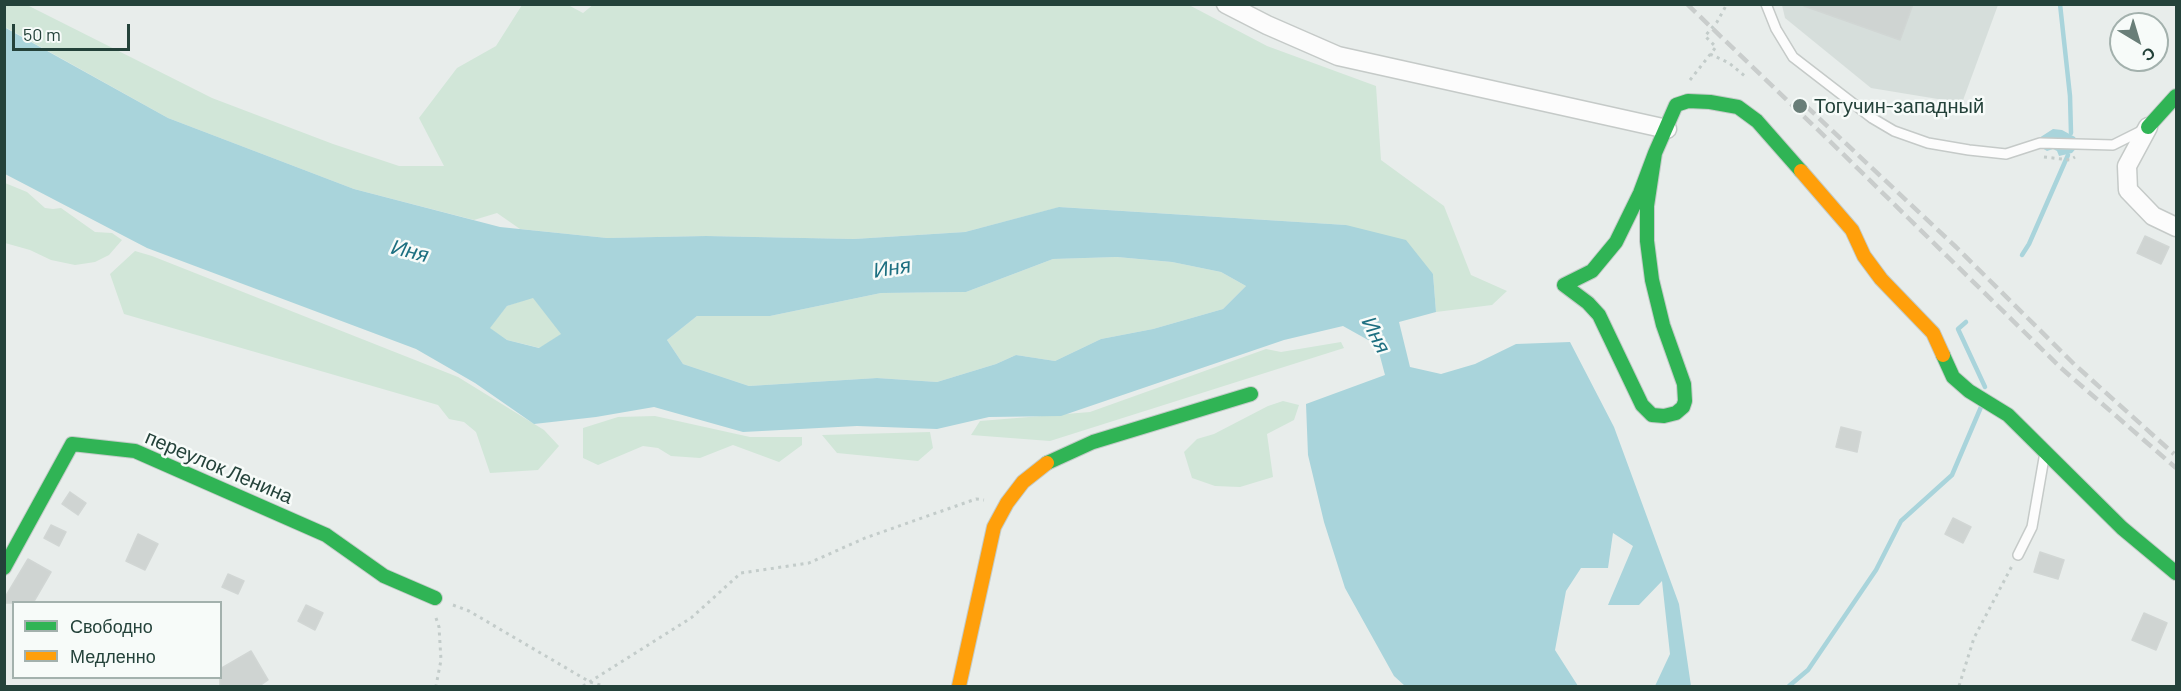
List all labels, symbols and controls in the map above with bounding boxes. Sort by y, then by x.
scale bar [15,12,134,50]
north arrow [2109,12,2169,72]
text: 50 m [23,23,61,45]
text: С [2139,44,2160,66]
place label: Тогучин-западный [1814,94,1984,118]
marker: Тогучин-западный [1791,97,1809,115]
water label: Иня [389,234,431,268]
water label: Иня [871,253,913,283]
water label: Иня [1356,312,1396,358]
street label: переулок Ленина [142,425,296,509]
legend [12,601,222,679]
text: Свободно [70,615,153,637]
text: Медленно [70,645,156,667]

